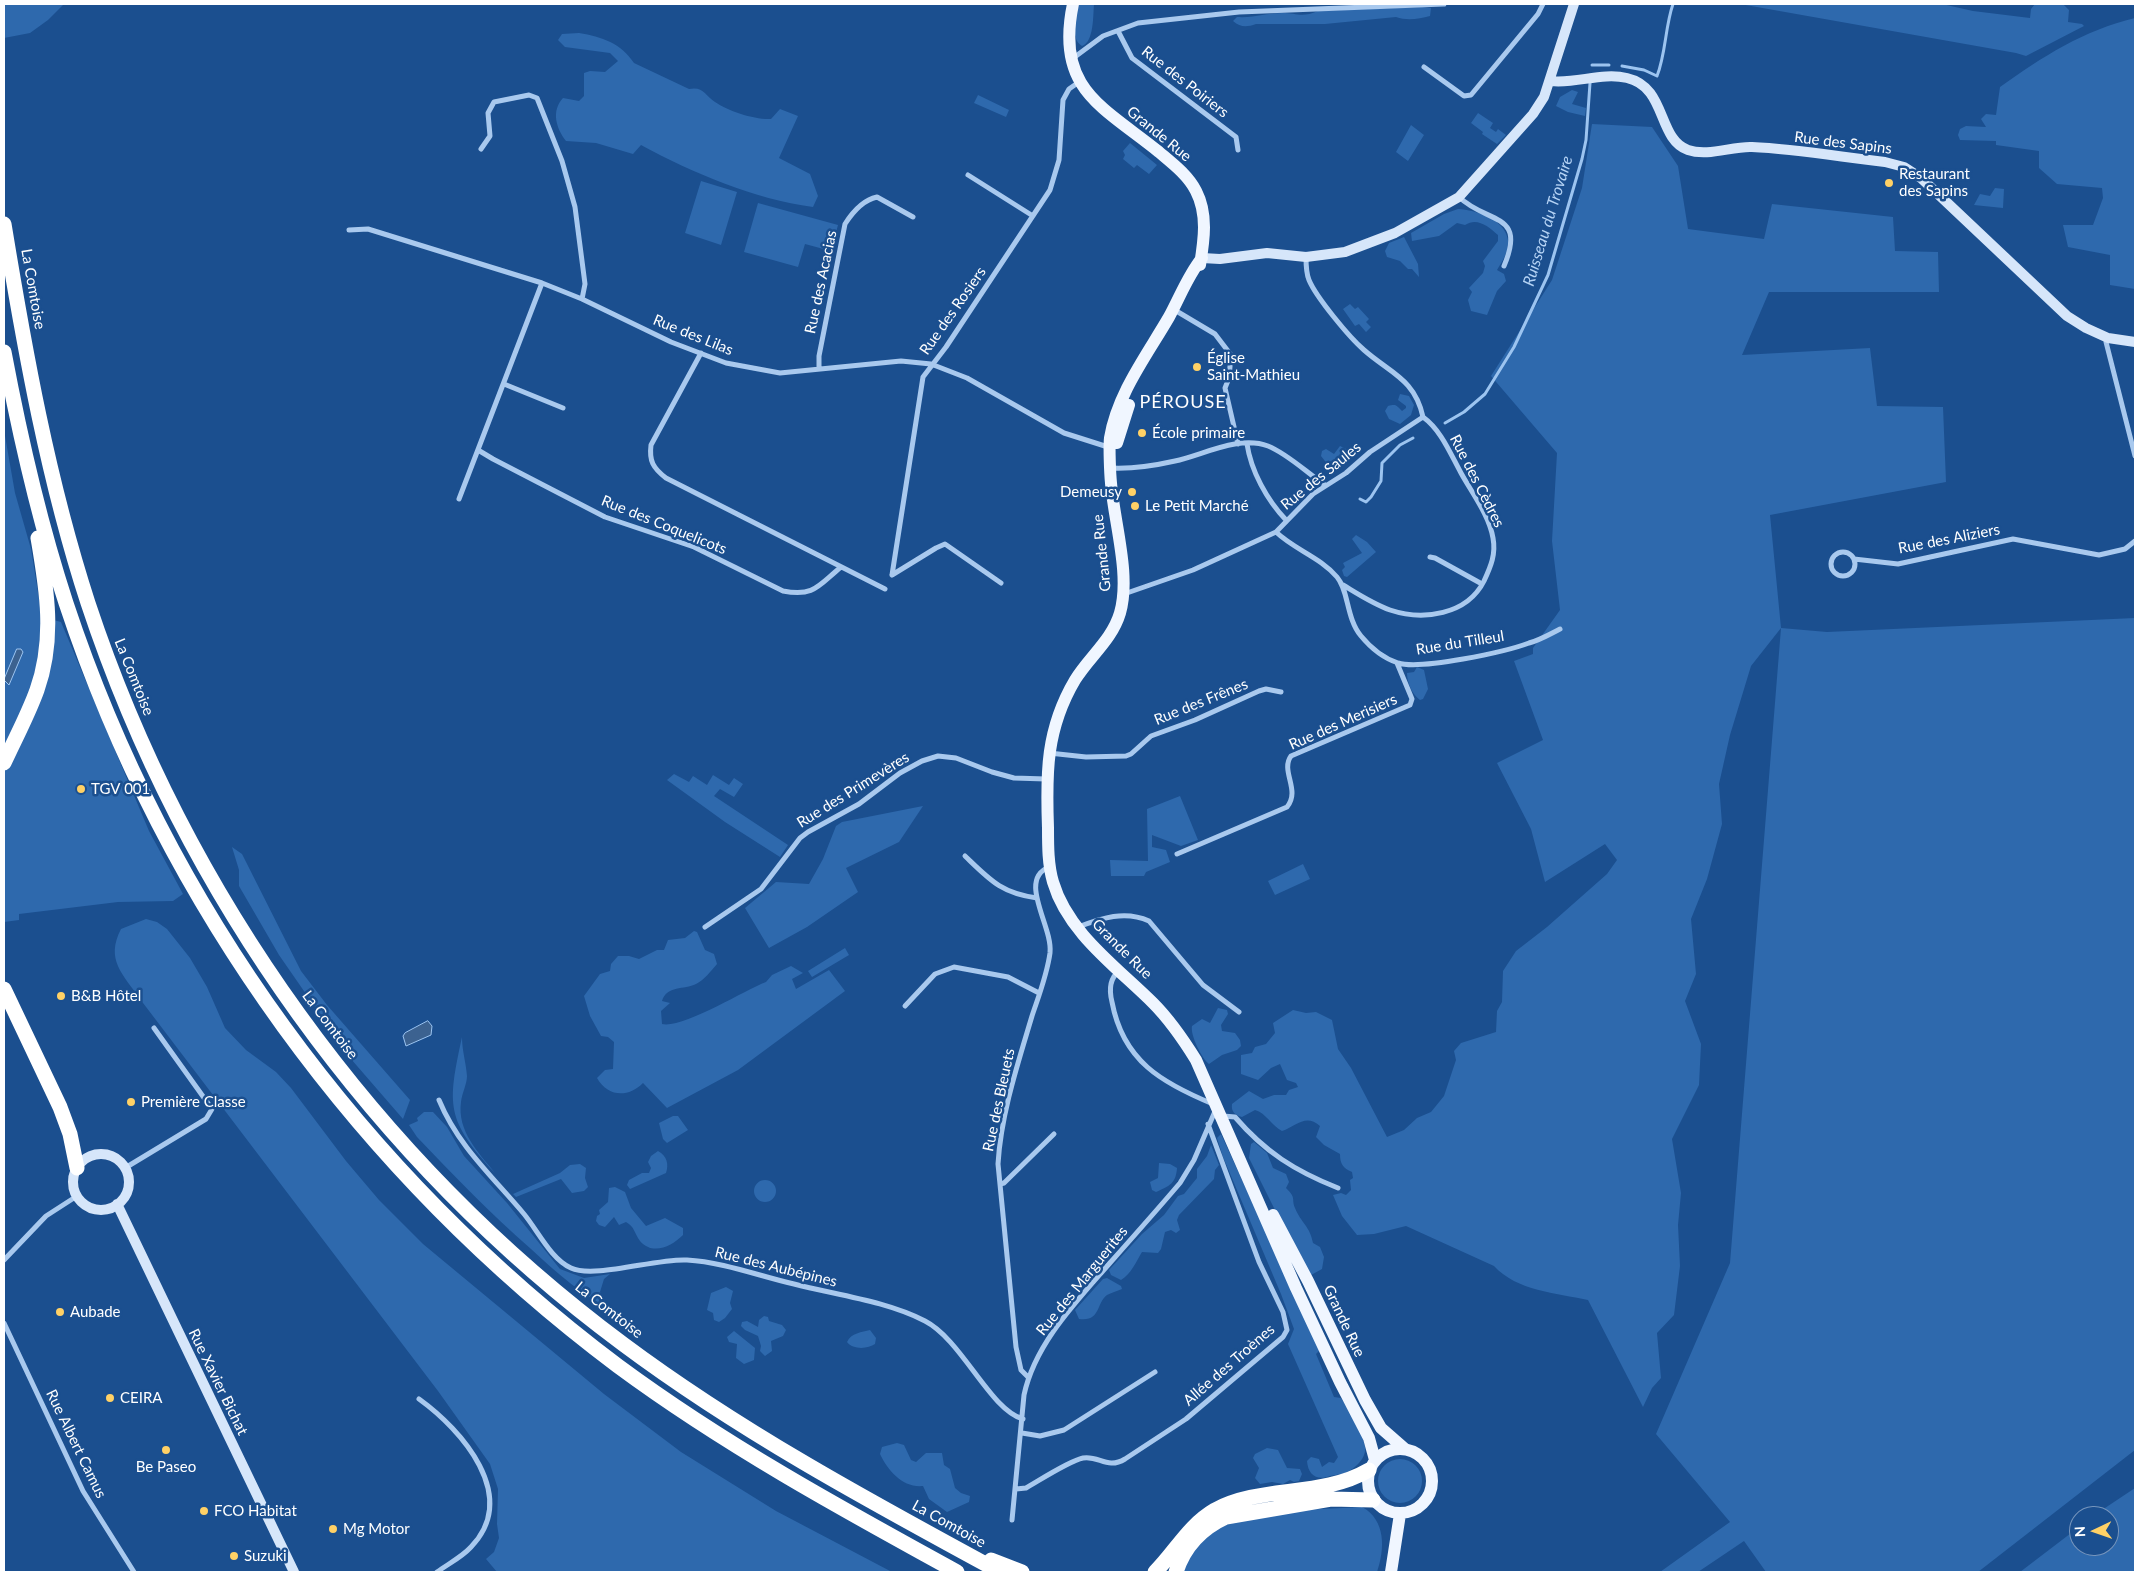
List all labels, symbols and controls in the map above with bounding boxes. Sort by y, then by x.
street label: Rue des Poiriers [1138,42,1232,122]
street label: Grande Rue [1123,103,1195,165]
street label: Rue des Sapins [1793,128,1893,158]
water label: Ruisseau du Trovaire [1519,153,1577,289]
place label: Restaurant des Sapins [1899,165,1970,200]
marker: Restaurant des Sapins [1883,177,1895,189]
street label: Rue des Acacias [801,229,841,335]
street label: La Comtoise [17,247,49,331]
street label: Rue des Rosiers [916,264,990,358]
street label: Rue des Lilas [650,311,736,359]
place label: Église Saint-Mathieu [1207,349,1300,384]
marker: Église Saint-Mathieu [1191,361,1203,373]
district label: PÉROUSE [1139,391,1227,413]
place label: École primaire [1152,424,1245,442]
marker: École primaire [1136,427,1148,439]
street label: Rue des Cèdres [1446,432,1508,530]
street label: Rue des Saules [1277,438,1365,514]
place label: Demeusy [1060,483,1122,501]
marker: Demeusy [1126,486,1138,498]
street label: Rue des Coquelicots [599,492,729,558]
place label: Le Petit Marché [1145,497,1249,515]
marker: Le Petit Marché [1129,500,1141,512]
street label: Grande Rue [1089,514,1115,592]
street label: Rue des Aliziers [1897,520,2001,558]
street label: Rue du Tilleul [1415,627,1505,659]
street label: La Comtoise [110,636,158,718]
street label: Rue des Frênes [1151,675,1251,729]
street label: Rue des Merisiers [1286,690,1400,754]
street label: Rue des Primevères [794,748,912,832]
place label: TGV 001 [91,780,150,798]
marker: TGV 001 [75,783,87,795]
street label: Grande Rue [1088,915,1156,983]
place label: B&B Hôtel [71,987,141,1005]
street label: La Comtoise [298,987,362,1063]
marker: B&B Hôtel [55,990,67,1002]
street label: Rue des Bleuets [979,1047,1019,1153]
place label: Première Classe [141,1093,246,1111]
marker: Première Classe [125,1096,137,1108]
street label: Rue des Marguerites [1032,1223,1132,1339]
street label: Rue des Aubépines [713,1243,839,1291]
street label: La Comtoise [571,1278,647,1342]
street label: Grande Rue [1319,1282,1369,1360]
place label: Aubade [70,1303,121,1321]
marker: Aubade [54,1306,66,1318]
street label: Allée des Troènes [1180,1320,1278,1410]
street label: Rue Xavier Bichat [184,1326,252,1438]
street label: Rue Albert Camus [42,1387,110,1501]
place label: CEIRA [120,1389,162,1407]
marker: CEIRA [104,1392,116,1404]
marker: Be Paseo [160,1444,172,1456]
place label: Be Paseo [136,1458,196,1476]
street label: La Comtoise [909,1496,989,1552]
place label: FCO Habitat [214,1502,297,1520]
marker: FCO Habitat [198,1505,210,1517]
north arrow [2069,1506,2119,1556]
place label: Mg Motor [343,1520,410,1538]
marker: Mg Motor [327,1523,339,1535]
text: N [2071,1526,2088,1538]
place label: Suzuki [244,1547,287,1565]
marker: Suzuki [228,1550,240,1562]

